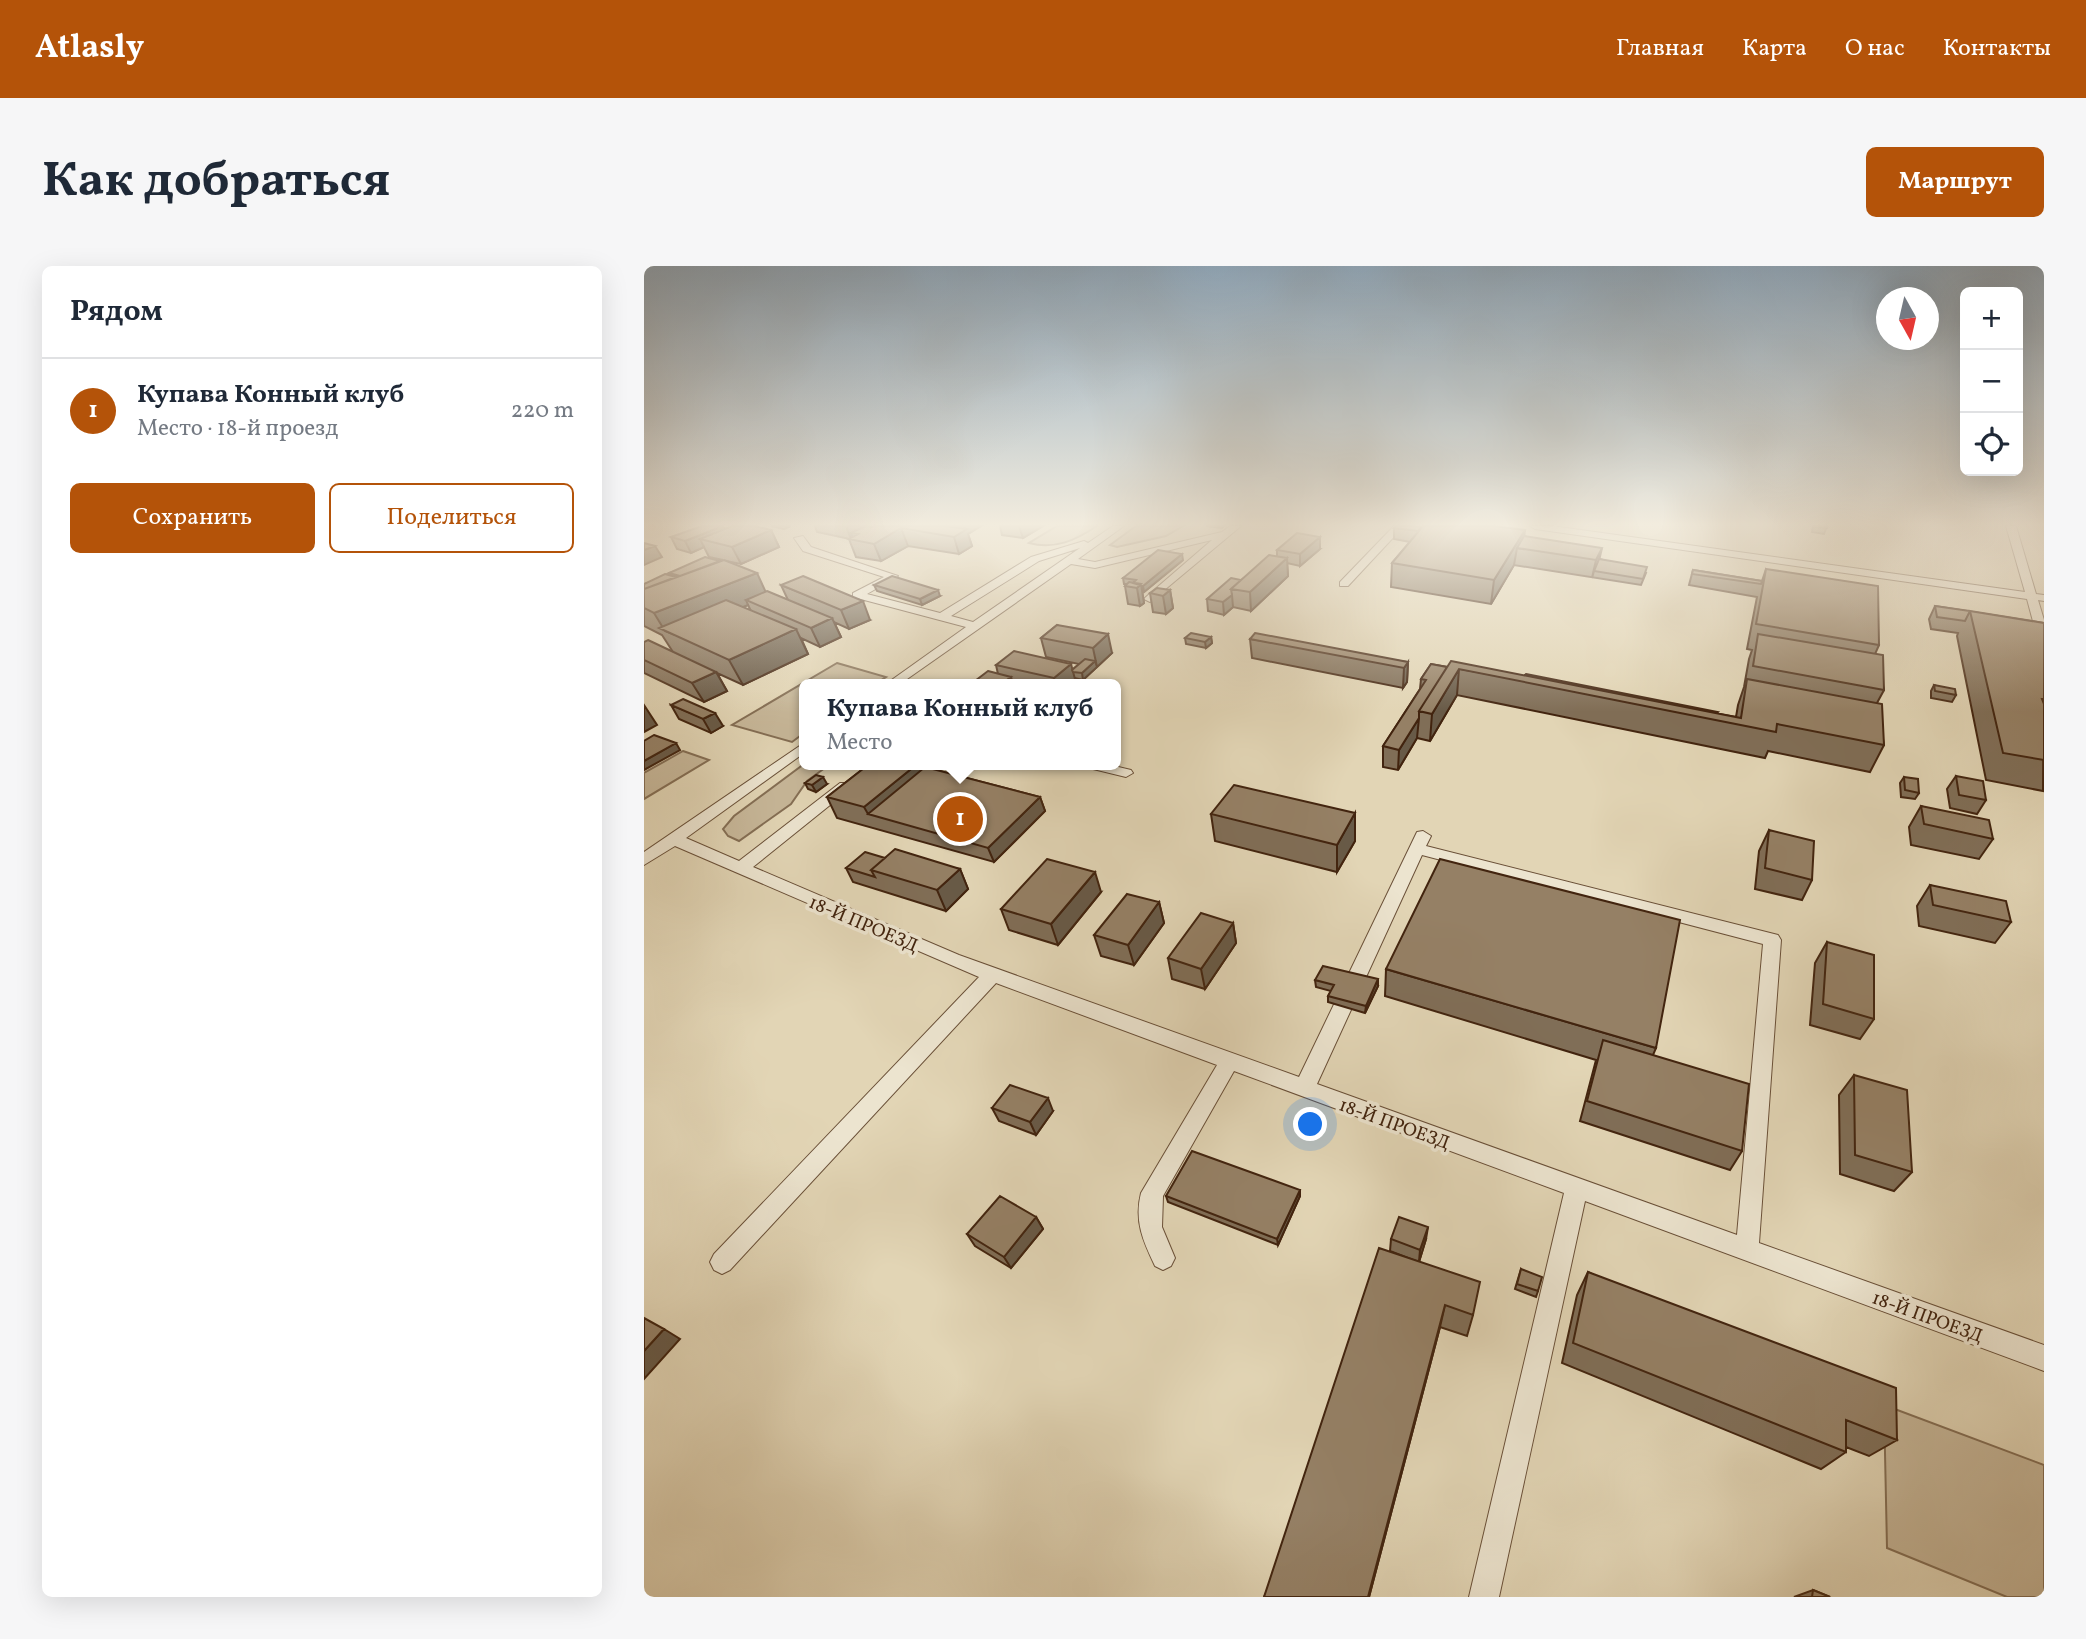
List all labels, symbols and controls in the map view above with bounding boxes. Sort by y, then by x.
text: Atlasly [35,26,144,72]
text: Главная [1616,32,1704,66]
text: Карта [1742,32,1807,66]
text: О нас [1845,32,1905,66]
text: Контакты [1943,32,2051,66]
button: Маршрут [1866,147,2044,217]
text: Как добраться [42,148,390,217]
north arrow [1876,287,1939,350]
map controls [1960,287,2023,476]
button: + [1960,287,2023,350]
text: Рядом [70,291,163,333]
button: − [1960,350,2023,413]
text: Купава Конный клуб [137,377,404,413]
text: 1 [88,395,98,427]
text: 220 m [511,395,574,427]
text: Место · 18-й проезд [137,413,338,445]
button: locate [1960,413,2023,476]
button: Сохранить [70,483,315,553]
button: Поделиться [329,483,574,553]
popup [799,679,1121,770]
text: Купава Конный клуб [826,691,1094,727]
text: Место [826,727,892,759]
pin: 1 [937,793,983,845]
street label: 18-Й ПРОЕЗД [804,890,922,960]
street label: 18-Й ПРОЕЗД [1335,1093,1454,1157]
your location [1293,1107,1327,1141]
street label: 18-Й ПРОЕЗД [1868,1286,1987,1350]

